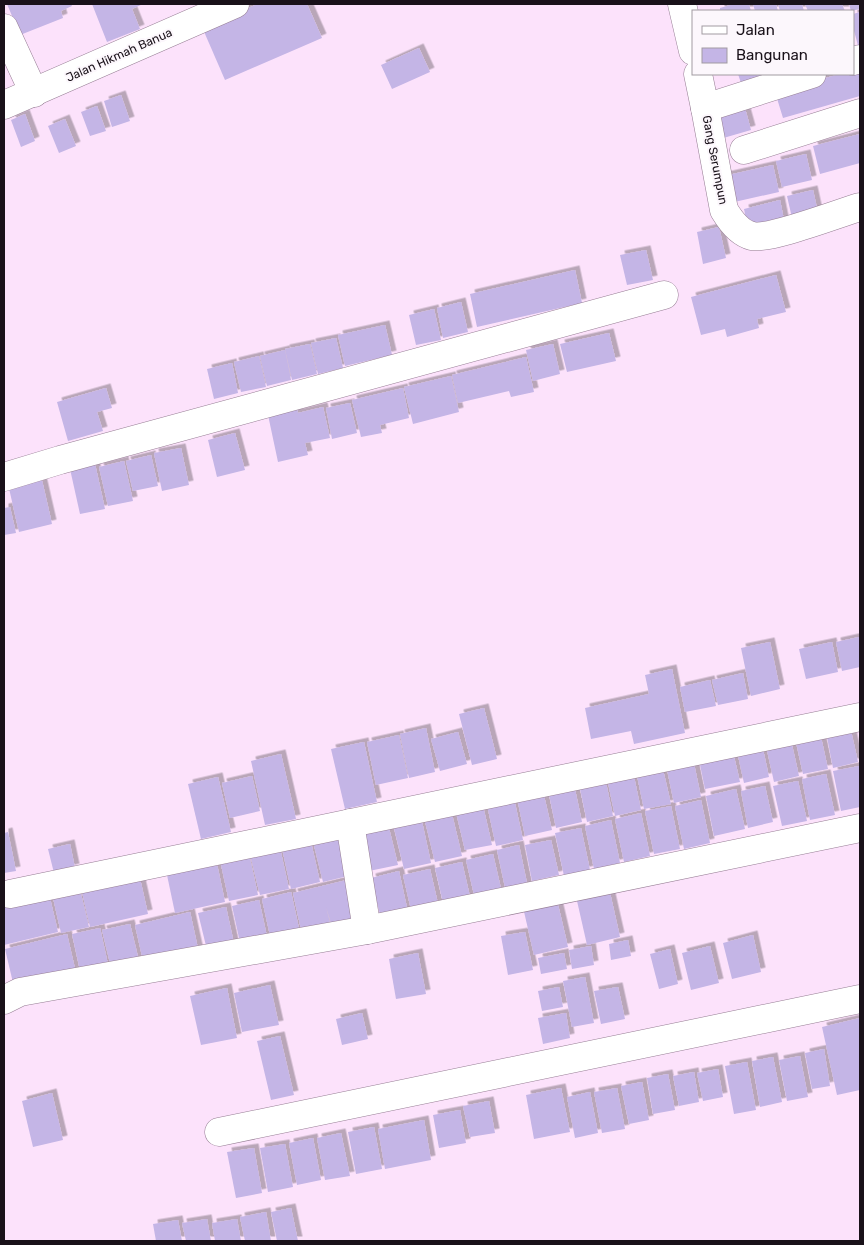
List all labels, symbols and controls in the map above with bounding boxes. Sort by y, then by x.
legend [692,10,854,75]
text: Jalan [736,21,775,39]
street label: Jalan Hikmah Banua [64,25,174,85]
text: Bangunan [736,46,808,64]
street label: Gang Serumpun [699,114,731,206]

